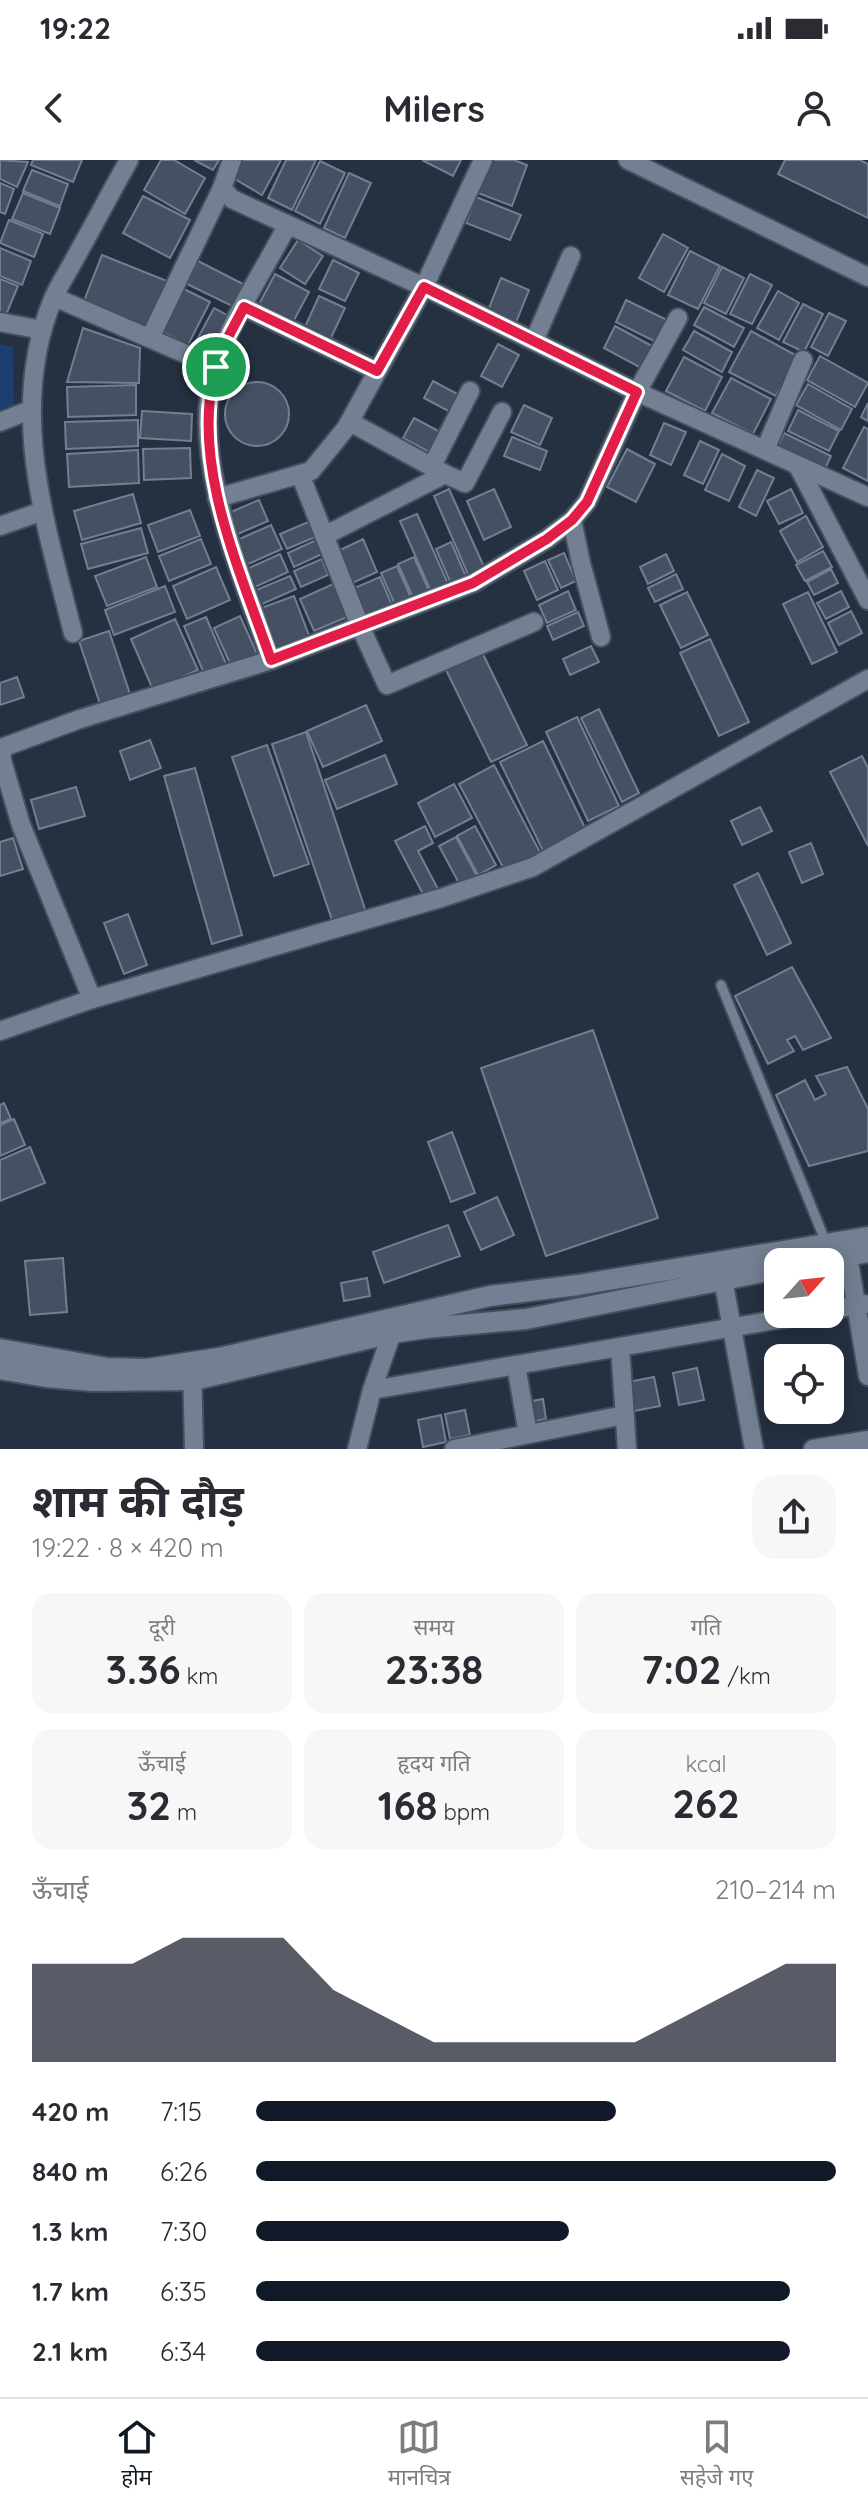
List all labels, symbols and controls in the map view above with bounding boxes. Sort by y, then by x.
text: 19:22 [40,9,111,47]
icon: back [32,86,76,130]
text: Milers [383,86,485,131]
icon: person [792,86,836,130]
pin [182,333,250,401]
icon: arrive [194,345,238,389]
north arrow [764,1248,844,1328]
map controls [764,1248,844,1424]
button: locate [764,1344,844,1424]
text: शाम की दौड़ [32,1473,244,1528]
button: share [752,1475,836,1559]
text: 19:22 · 8 × 420 m [32,1531,224,1564]
text: दूरी [149,1613,175,1641]
text: समय [414,1613,454,1641]
text: गति [691,1613,721,1641]
text: 3.36 [106,1644,181,1694]
text: 23:38 [385,1644,483,1694]
text: 7:02 [641,1644,721,1694]
text: km [181,1662,218,1690]
text: /km [721,1662,771,1690]
text: ऊँचाई [138,1749,186,1777]
text: हृदय गति [397,1749,471,1777]
text: kcal [685,1750,727,1778]
text: 262 [672,1778,740,1828]
text: 32 [127,1780,171,1830]
text: 168 [378,1780,437,1830]
text: m [171,1798,197,1826]
text: bpm [437,1798,490,1826]
text: ऊँचाई [32,1873,88,1906]
text: 210–214 m [715,1873,836,1906]
text: 420 m [32,2095,109,2128]
text: 7:15 [160,2095,202,2128]
text: 840 m [32,2155,109,2188]
text: 6:26 [160,2155,207,2188]
text: 1.3 km [32,2215,109,2248]
text: 7:30 [160,2215,207,2248]
text: 1.7 km [32,2275,109,2308]
text: 6:35 [160,2275,207,2308]
text: 2.1 km [32,2335,108,2368]
text: 6:34 [160,2335,206,2368]
tab: होम [115,2415,159,2494]
tab: मानचित्र [388,2415,451,2494]
tab: सहेजे गए [680,2415,753,2494]

